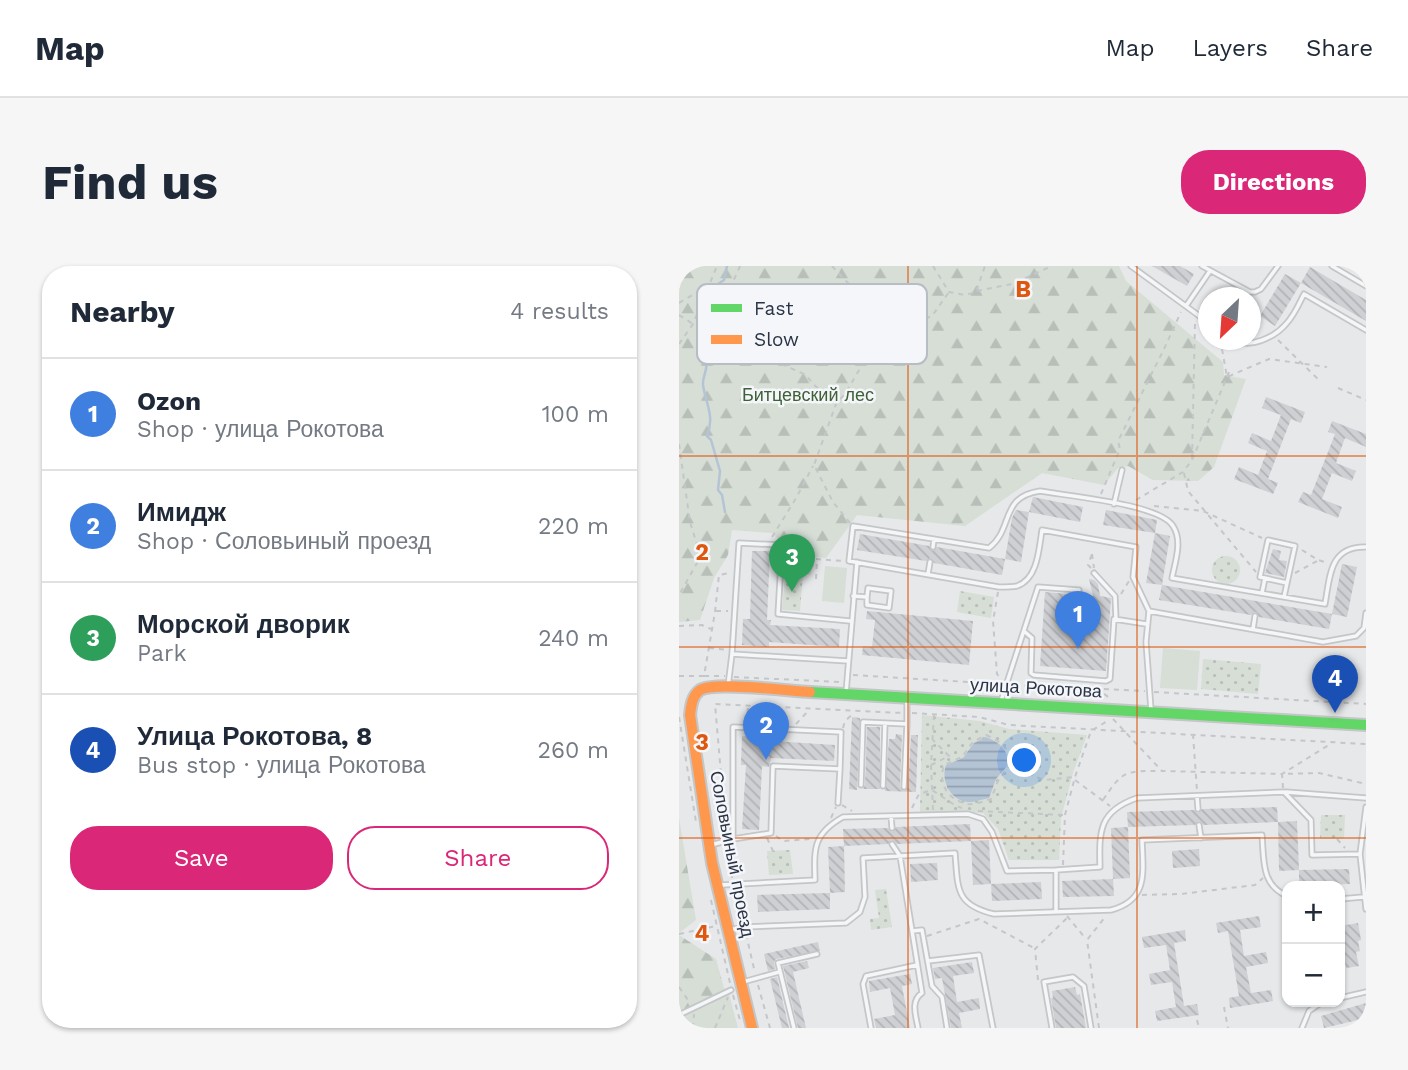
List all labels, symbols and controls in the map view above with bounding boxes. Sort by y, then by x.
text: Map [35,29,105,68]
text: Map [1106,34,1154,62]
text: Layers [1192,34,1268,62]
text: Share [1306,34,1373,62]
button: Directions [1181,150,1366,214]
text: Find us [42,153,218,211]
text: B [1015,276,1031,303]
legend [697,284,927,364]
north arrow [1198,287,1261,350]
text: Nearby [70,294,175,329]
text: Fast [754,297,793,320]
text: 4 results [510,298,609,325]
text: Slow [754,328,799,351]
park label: Битцевский лес [742,384,874,405]
text: Ozon [137,386,201,416]
text: 1 [88,401,98,428]
text: 100 m [542,401,609,428]
text: Shop · улица Рокотова [137,416,384,443]
text: Имидж [137,497,226,527]
text: 2 [86,513,100,540]
text: 220 m [538,513,609,540]
text: Shop · Соловьиный проезд [137,528,431,555]
pin: 3 [769,534,815,592]
text: 2 [695,539,709,566]
pin: 1 [1055,591,1101,649]
text: Морской дворик [137,609,350,639]
text: 3 [86,625,100,652]
text: 240 m [538,625,609,652]
text: Park [137,640,186,667]
pin: 4 [1312,655,1358,713]
street label: улица Рокотова [970,674,1103,701]
pin: 2 [743,702,789,760]
text: Улица Рокотова, 8 [137,721,372,751]
text: 3 [695,729,709,756]
text: 4 [86,737,100,764]
text: 260 m [538,737,609,764]
your location [1007,743,1041,777]
text: Bus stop · улица Рокотова [137,752,426,779]
street label: Соловьиный проезд [706,769,759,939]
button: Save [70,826,333,890]
button: Share [347,826,609,890]
map controls [1282,881,1345,1007]
button: + [1282,881,1345,944]
text: 4 [695,920,710,947]
button: − [1282,944,1345,1007]

